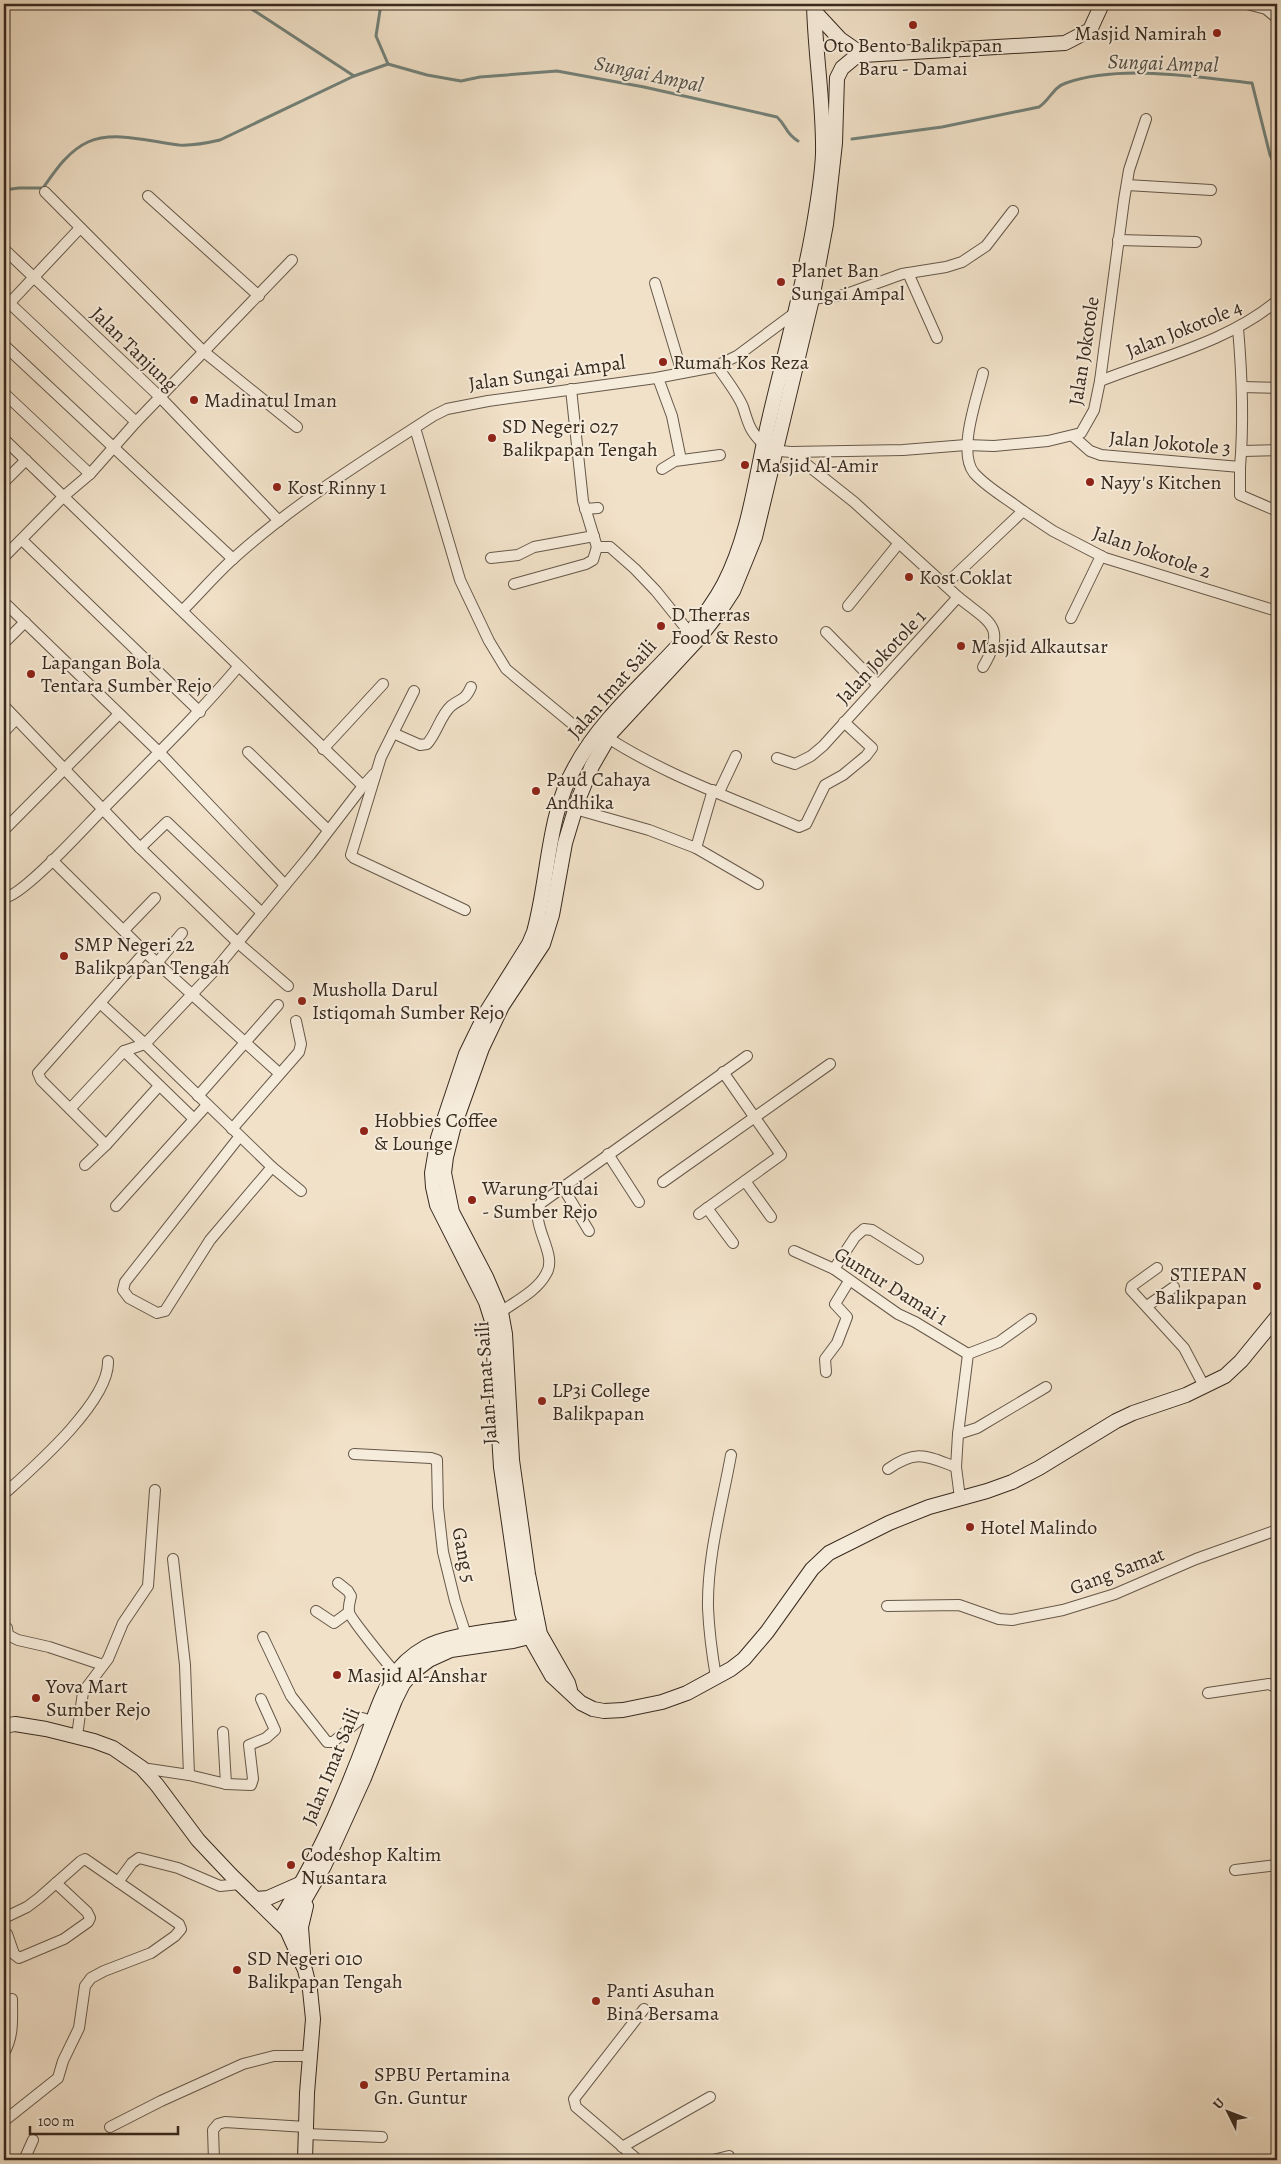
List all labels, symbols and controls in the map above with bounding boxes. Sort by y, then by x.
marker: Oto Bento Balikpapan Baru - Damai [907,19,919,31]
place label: Masjid Namirah [1075,20,1207,47]
marker: Masjid Namirah [1211,27,1223,39]
place label: Oto Bento Balikpapan Baru - Damai [824,32,1003,82]
water label: Sungai Ampal [1107,47,1220,79]
water label: Sungai Ampal [592,49,707,99]
place label: Planet Ban Sungai Ampal [791,257,905,307]
marker: Planet Ban Sungai Ampal [775,276,787,288]
street label: Jalan Jokotole 4 [1122,293,1246,365]
street label: Jalan Jokotole [1062,295,1106,407]
street label: Jalan Tanjung [85,301,183,397]
street label: Jalan Sungai Ampal [467,349,627,397]
place label: Rumah Kos Reza [673,349,810,376]
marker: Rumah Kos Reza [657,356,669,368]
place label: Madinatul Iman [204,387,337,414]
marker: Madinatul Iman [188,394,200,406]
place label: SD Negeri 027 Balikpapan Tengah [502,413,658,463]
street label: Jalan Jokotole 3 [1108,424,1232,462]
marker: SD Negeri 027 Balikpapan Tengah [486,432,498,444]
place label: Masjid Al-Amir [755,452,879,479]
marker: Masjid Al-Amir [739,459,751,471]
place label: Nayy's Kitchen [1100,469,1221,496]
place label: Kost Rinny 1 [287,474,387,501]
marker: Nayy's Kitchen [1084,476,1096,488]
marker: Kost Rinny 1 [271,481,283,493]
street label: Jalan Jokotole 2 [1089,519,1215,585]
place label: Kost Coklat [919,564,1013,591]
marker: Kost Coklat [903,571,915,583]
place label: D Therras Food & Resto [671,601,778,651]
street label: Jalan Jokotole 1 [830,604,932,710]
marker: D Therras Food & Resto [655,620,667,632]
street label: Jalan Imat Saili [561,633,663,745]
place label: Masjid Alkautsar [971,633,1108,660]
marker: Masjid Alkautsar [955,640,967,652]
place label: Lapangan Bola Tentara Sumber Rejo [41,649,212,699]
marker: Lapangan Bola Tentara Sumber Rejo [25,668,37,680]
place label: Paud Cahaya Andhika [545,766,652,816]
marker: Paud Cahaya Andhika [530,785,542,797]
place label: SMP Negeri 22 Balikpapan Tengah [74,931,230,981]
marker: SMP Negeri 22 Balikpapan Tengah [58,950,70,962]
place label: Musholla Darul Istiqomah Sumber Rejo [312,976,504,1026]
marker: Musholla Darul Istiqomah Sumber Rejo [296,995,308,1007]
place label: Hobbies Coffee & Lounge [374,1107,498,1157]
marker: Hobbies Coffee & Lounge [358,1125,370,1137]
place label: Warung Tudai - Sumber Rejo [481,1175,599,1225]
marker: Warung Tudai - Sumber Rejo [466,1194,478,1206]
street label: Guntur Damai 1 [829,1240,953,1332]
place label: STIEPAN Balikpapan [1155,1261,1247,1311]
marker: STIEPAN Balikpapan [1251,1280,1263,1292]
street label: Jalan Imat Saili [468,1320,504,1446]
place label: LP3i College Balikpapan [552,1377,650,1427]
marker: LP3i College Balikpapan [536,1395,548,1407]
place label: Hotel Malindo [980,1514,1097,1541]
marker: Hotel Malindo [964,1521,976,1533]
street label: Gang 5 [445,1525,483,1585]
street label: Gang Samat [1066,1540,1169,1601]
place label: Masjid Al-Anshar [347,1662,487,1689]
marker: Masjid Al-Anshar [331,1669,343,1681]
place label: Yova Mart Sumber Rejo [45,1673,150,1723]
marker: Yova Mart Sumber Rejo [30,1692,42,1704]
street label: Jalan Imat Saili [295,1704,367,1828]
place label: Codeshop Kaltim Nusantara [301,1841,442,1891]
marker: Codeshop Kaltim Nusantara [285,1859,297,1871]
place label: SD Negeri 010 Balikpapan Tengah [247,1945,403,1995]
marker: SD Negeri 010 Balikpapan Tengah [231,1964,243,1976]
place label: Panti Asuhan Bina Bersama [606,1977,720,2027]
marker: Panti Asuhan Bina Bersama [590,1995,602,2007]
place label: SPBU Pertamina Gn. Guntur [374,2061,511,2111]
marker: SPBU Pertamina Gn. Guntur [358,2079,370,2091]
north arrow [1204,2086,1254,2136]
text: U [1209,2094,1229,2113]
scale bar [30,2104,178,2136]
text: 100 m [38,2111,75,2131]

